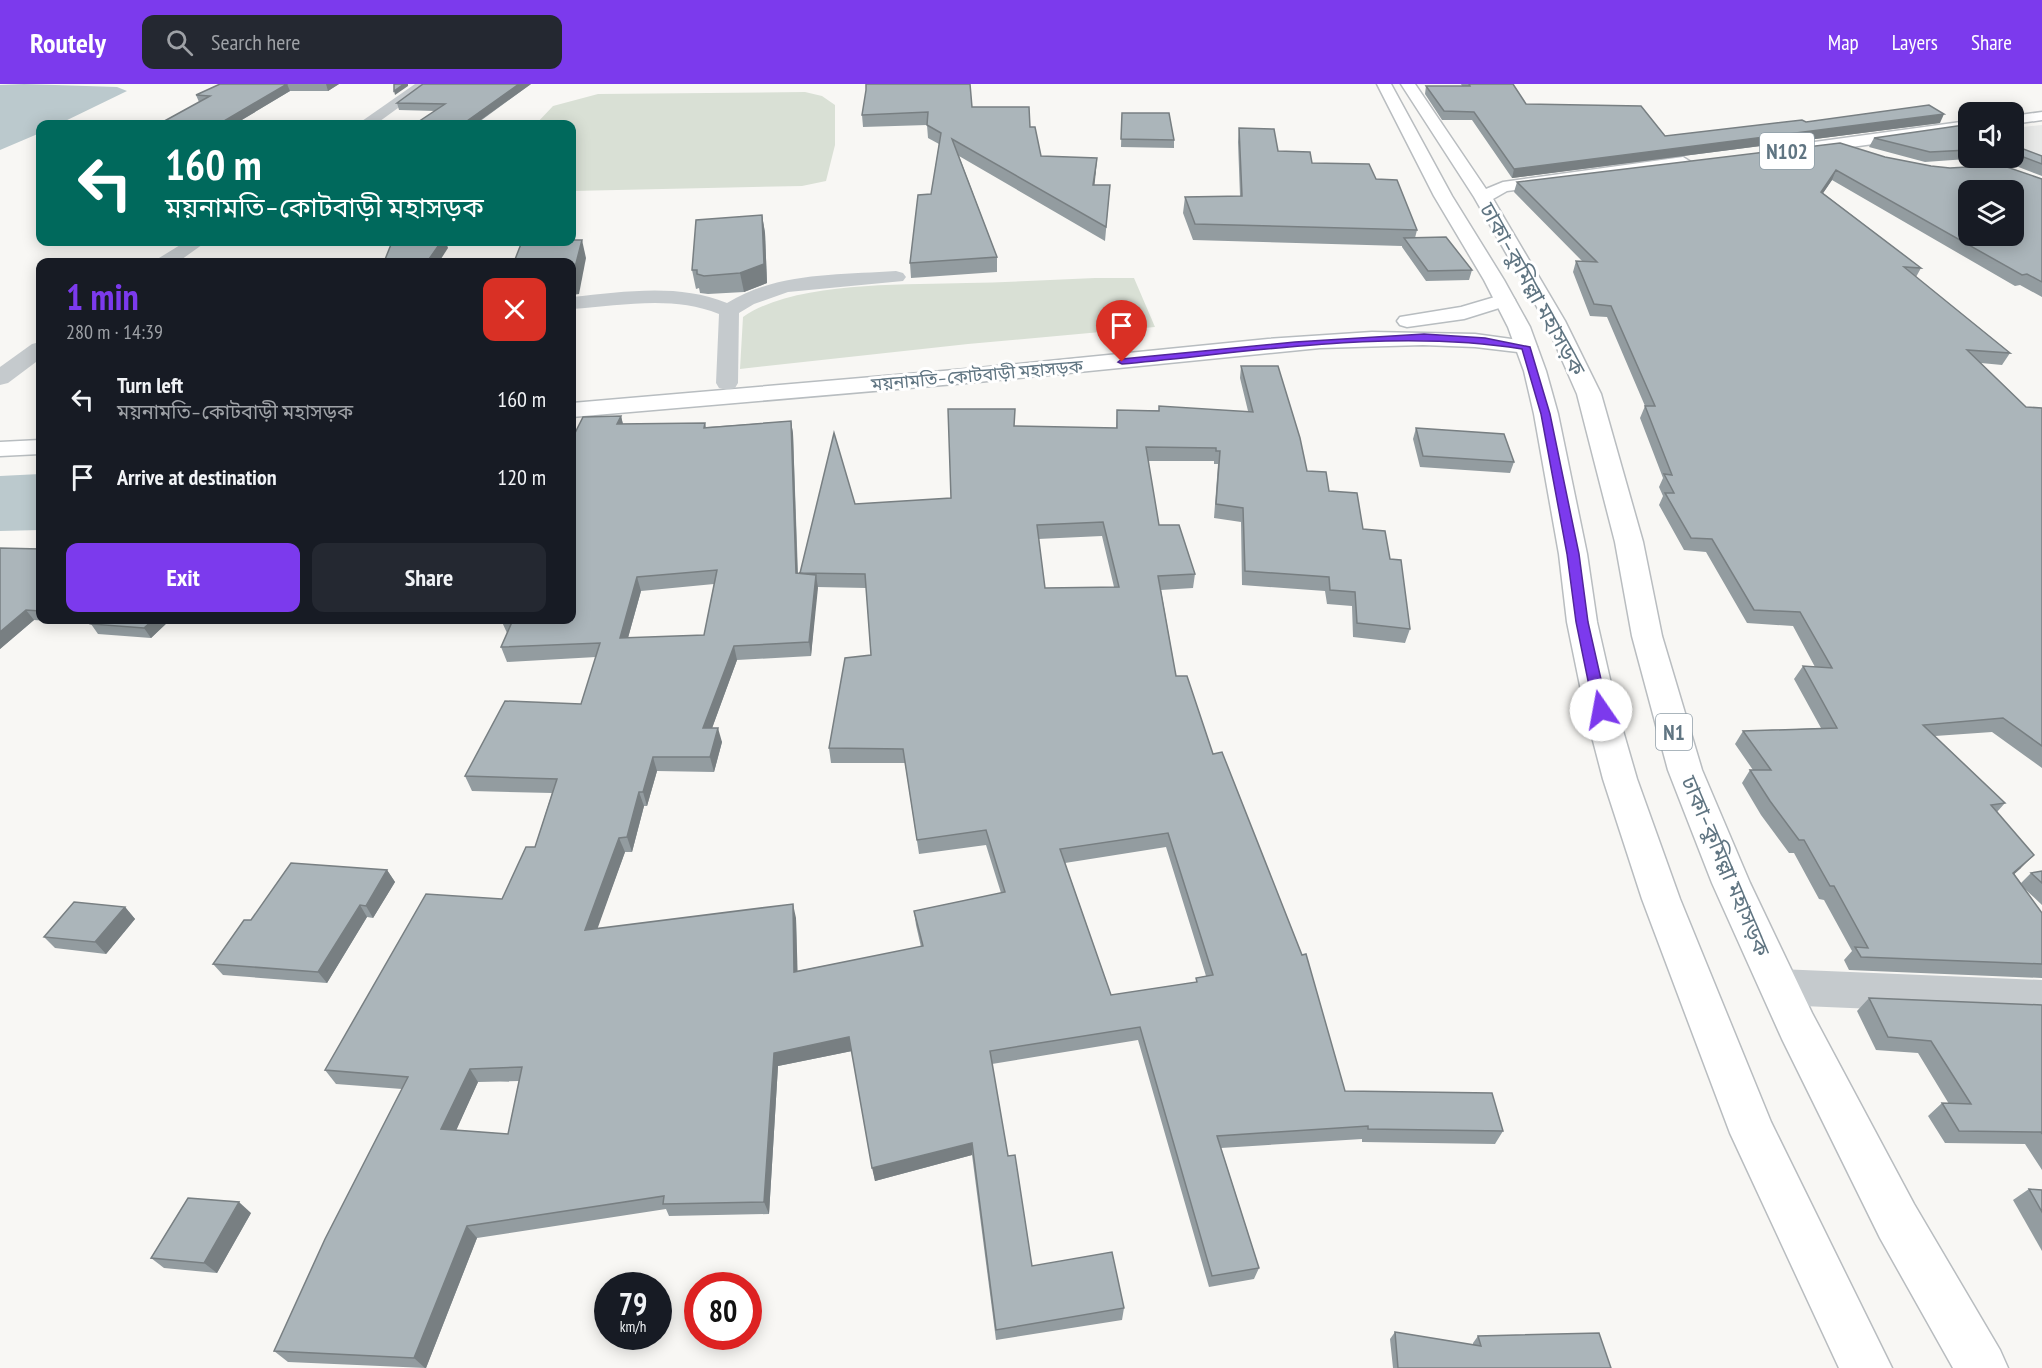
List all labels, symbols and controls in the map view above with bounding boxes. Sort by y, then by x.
search box [142,15,562,69]
text: Routely [30,24,106,61]
icon: search [163,26,196,59]
text: Search here [211,28,300,56]
text: Map [1828,29,1859,56]
text: Layers [1892,29,1938,56]
text: Share [1971,29,2012,56]
map controls [1958,102,2024,246]
button: sound [1958,102,2024,168]
road number: N102 [1760,133,1814,169]
text: 160 m [165,137,262,192]
icon: left [66,144,144,222]
button: layers [1958,180,2024,246]
text: ময়নামতি–কোটবাড়ী মহাসড়ক [165,190,484,224]
street label: ঢাকা–কুমিল্লা মহাসড়ক [1473,197,1592,381]
text: 1 min [66,273,139,320]
button: close [483,278,546,341]
pin [1096,300,1147,362]
icon: arrive [1105,309,1138,342]
text: 280 m · 14:39 [66,319,163,345]
street label: ময়নামতি–কোটবাড়ী মহাসড়ক [869,354,1084,396]
text: Turn left [117,371,183,399]
icon: left [66,383,99,416]
text: 160 m [497,385,546,413]
text: ময়নামতি–কোটবাড়ী মহাসড়ক [117,399,353,425]
icon: arrive [66,461,99,494]
text: Arrive at destination [117,463,277,491]
text: 120 m [497,463,546,491]
button: Exit [66,543,300,612]
button: Share [312,543,546,612]
position arrow [1569,678,1633,742]
road number: N1 [1656,714,1692,750]
street label: ঢাকা–কুমিল্লা মহাসড়ক [1675,771,1777,961]
speed limit sign: 80 [684,1272,762,1350]
text: 79 [619,1284,647,1323]
text: km/h [620,1317,646,1336]

